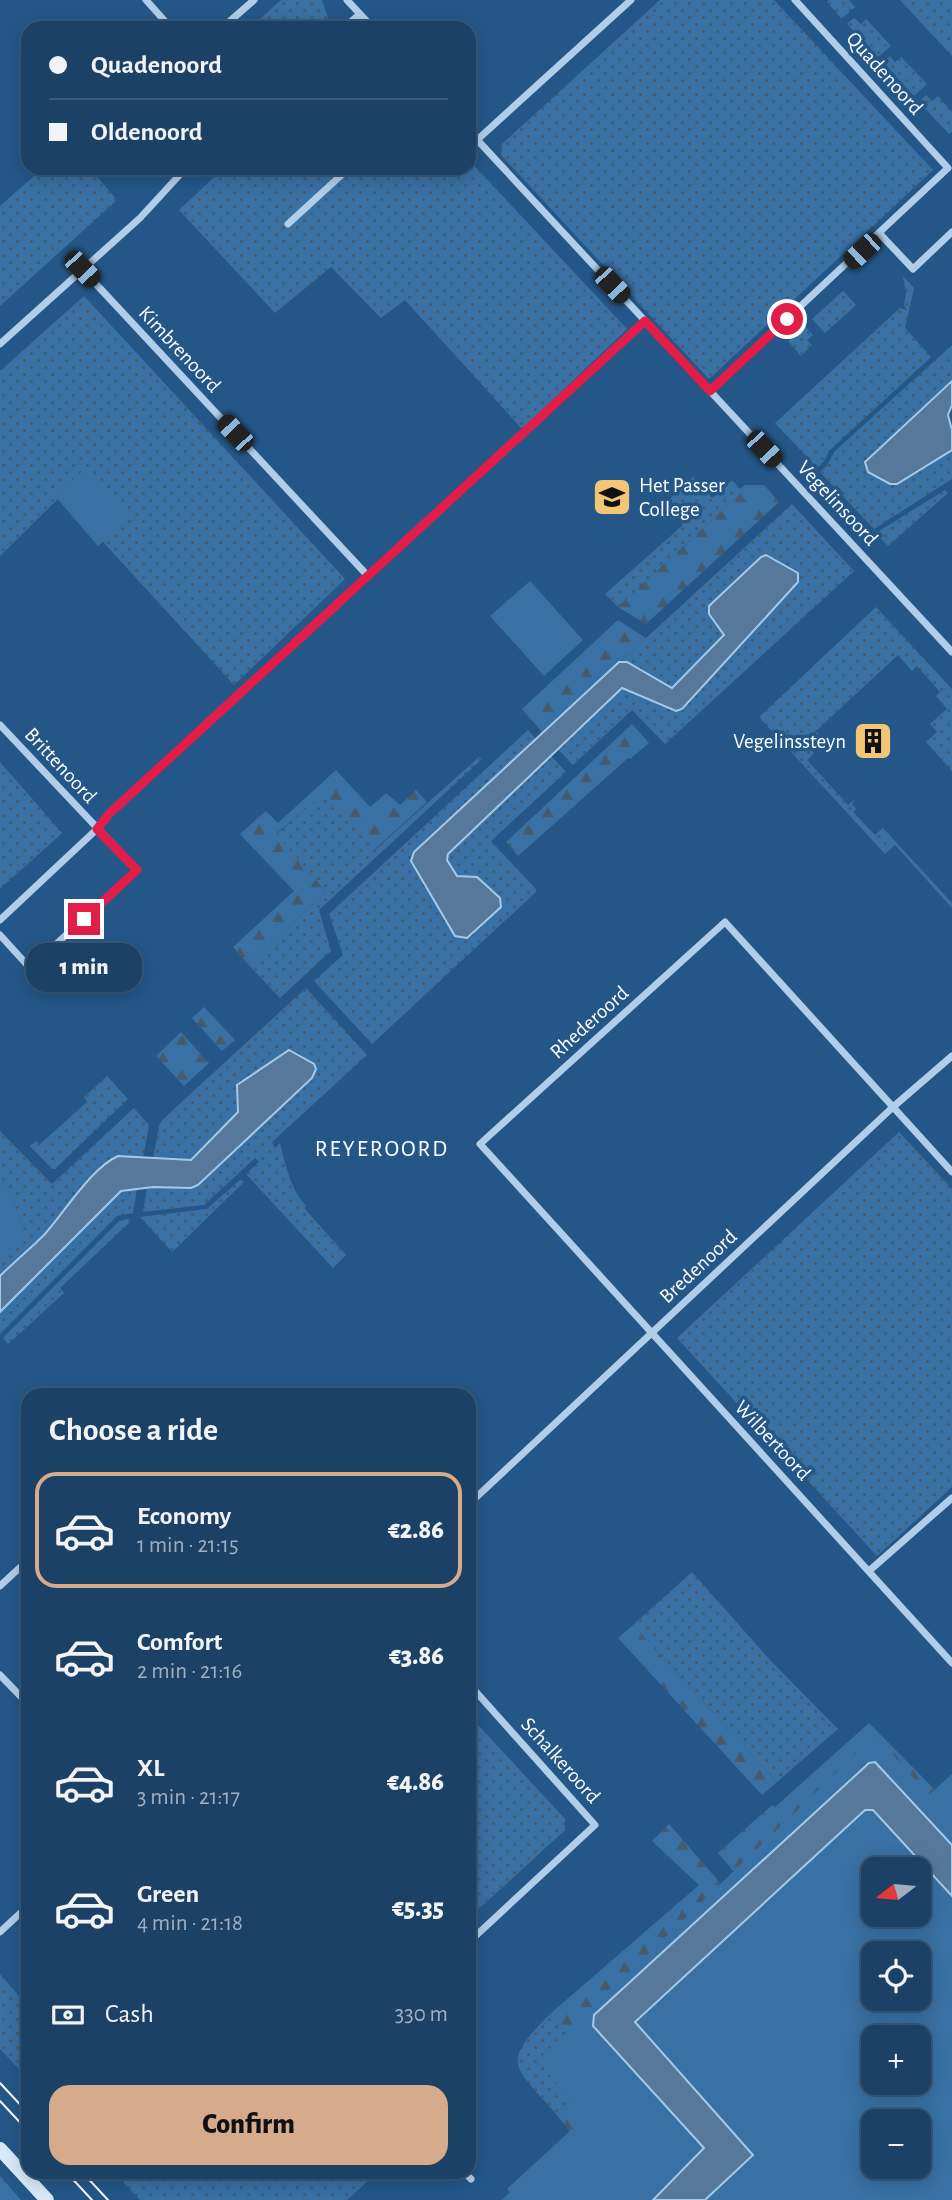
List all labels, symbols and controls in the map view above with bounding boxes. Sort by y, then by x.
street label: Quadenoord [842,28,927,119]
text: Quadenoord [91,52,222,78]
text: Oldenoord [91,119,203,145]
car [840,229,885,273]
car [60,246,105,292]
car [590,262,635,308]
street label: Kimbrenoord [135,302,225,397]
route start [771,303,803,335]
car [213,410,258,456]
car [742,426,787,472]
street label: Vegelinsoord [793,457,882,550]
place label: Het Passer College [639,475,725,520]
school or university icon: Het Passer College [591,476,633,518]
building icon: Vegelinssteyn [852,720,894,762]
street label: Brittenoord [21,724,101,807]
place label: Vegelinssteyn [733,731,846,752]
route end [68,903,100,935]
callout: 1 min [26,944,142,992]
text: 1 min [60,956,108,979]
street label: Rhederoord [546,982,633,1063]
district label: REYEROORD [315,1138,449,1161]
street label: Bredenoord [656,1226,741,1307]
street label: Wilbertoord [731,1396,815,1484]
text: Choose a ride [49,1414,218,1446]
icon: car [53,1499,116,1562]
text: Economy [137,1503,231,1529]
text: €2.86 [388,1517,444,1543]
text: 1 min · 21:15 [137,1534,239,1557]
icon: car [53,1625,116,1688]
text: Comfort [137,1629,222,1655]
text: €3.86 [389,1643,444,1669]
text: 2 min · 21:16 [137,1660,242,1683]
street label: Schalkeroord [517,1714,604,1807]
icon: car [53,1751,116,1814]
text: XL [137,1755,164,1781]
text: €4.86 [387,1769,444,1795]
text: 3 min · 21:17 [137,1786,240,1809]
north arrow [861,1857,931,1927]
map controls [861,1857,931,2179]
icon: car [53,1877,116,1940]
text: Green [137,1881,199,1907]
text: €5.35 [392,1895,444,1921]
text: 4 min · 21:18 [137,1912,243,1935]
button: locate [861,1941,931,2011]
icon: cash [49,1996,87,2034]
text: Cash [105,2001,154,2027]
text: 330 m [395,2003,448,2026]
button: + [861,2025,931,2095]
button: Confirm [49,2085,448,2165]
button: − [861,2109,931,2179]

